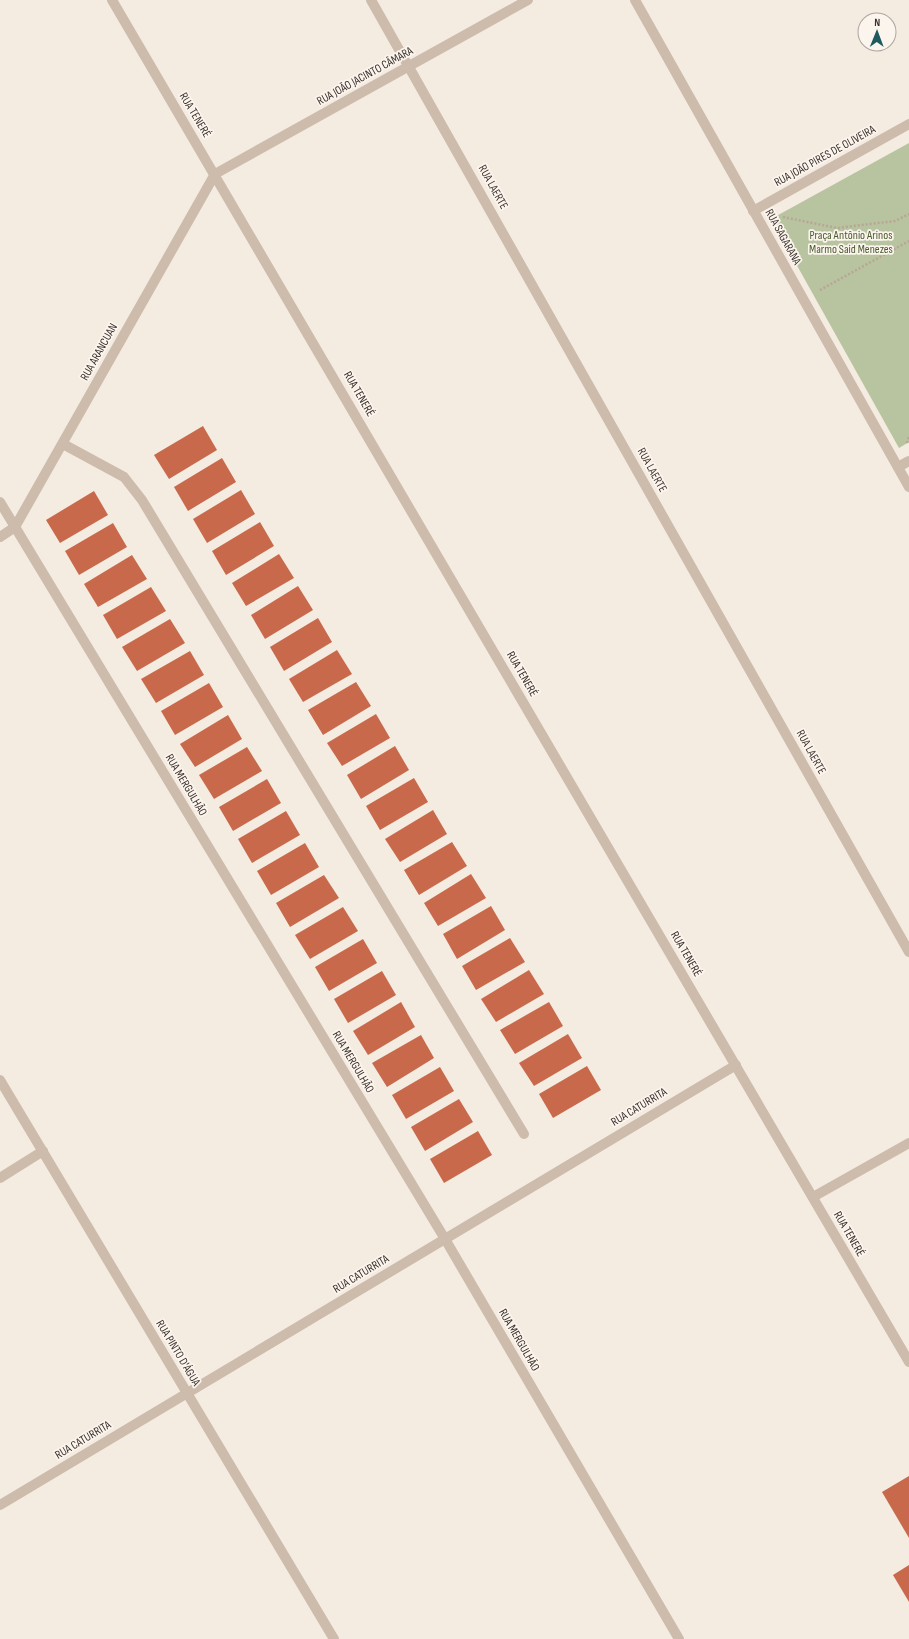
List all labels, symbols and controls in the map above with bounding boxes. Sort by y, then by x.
north arrow [857,12,897,52]
text: N [874,16,880,29]
street label: RUA JOÃO JACINTO CÂMARA [314,43,416,109]
street label: RUA TENERÉ [176,90,214,140]
street label: RUA JOÃO PIRES DE OLIVEIRA [772,122,879,190]
street label: RUA LAERTE [475,162,511,212]
street label: RUA SAGARANA [762,206,805,268]
park label: Praça Antônio Arinos Marmo Said Menezes [809,228,893,257]
street label: RUA ARANCUAN [77,321,121,383]
street label: RUA TENERÉ [340,369,378,419]
street label: RUA LAERTE [634,445,670,495]
street label: RUA TENERÉ [503,649,541,699]
street label: RUA LAERTE [793,727,829,777]
street label: RUA MERGULHÃO [162,751,210,819]
street label: RUA TENERÉ [667,929,705,979]
street label: RUA MERGULHÃO [329,1028,377,1096]
street label: RUA CATURRITA [608,1084,670,1130]
street label: RUA TENERÉ [830,1209,868,1259]
street label: RUA CATURRITA [330,1251,392,1297]
street label: RUA MERGULHÃO [495,1306,543,1374]
street label: RUA PINTO D'ÁGUA [152,1317,204,1389]
street label: RUA CATURRITA [52,1417,114,1463]

